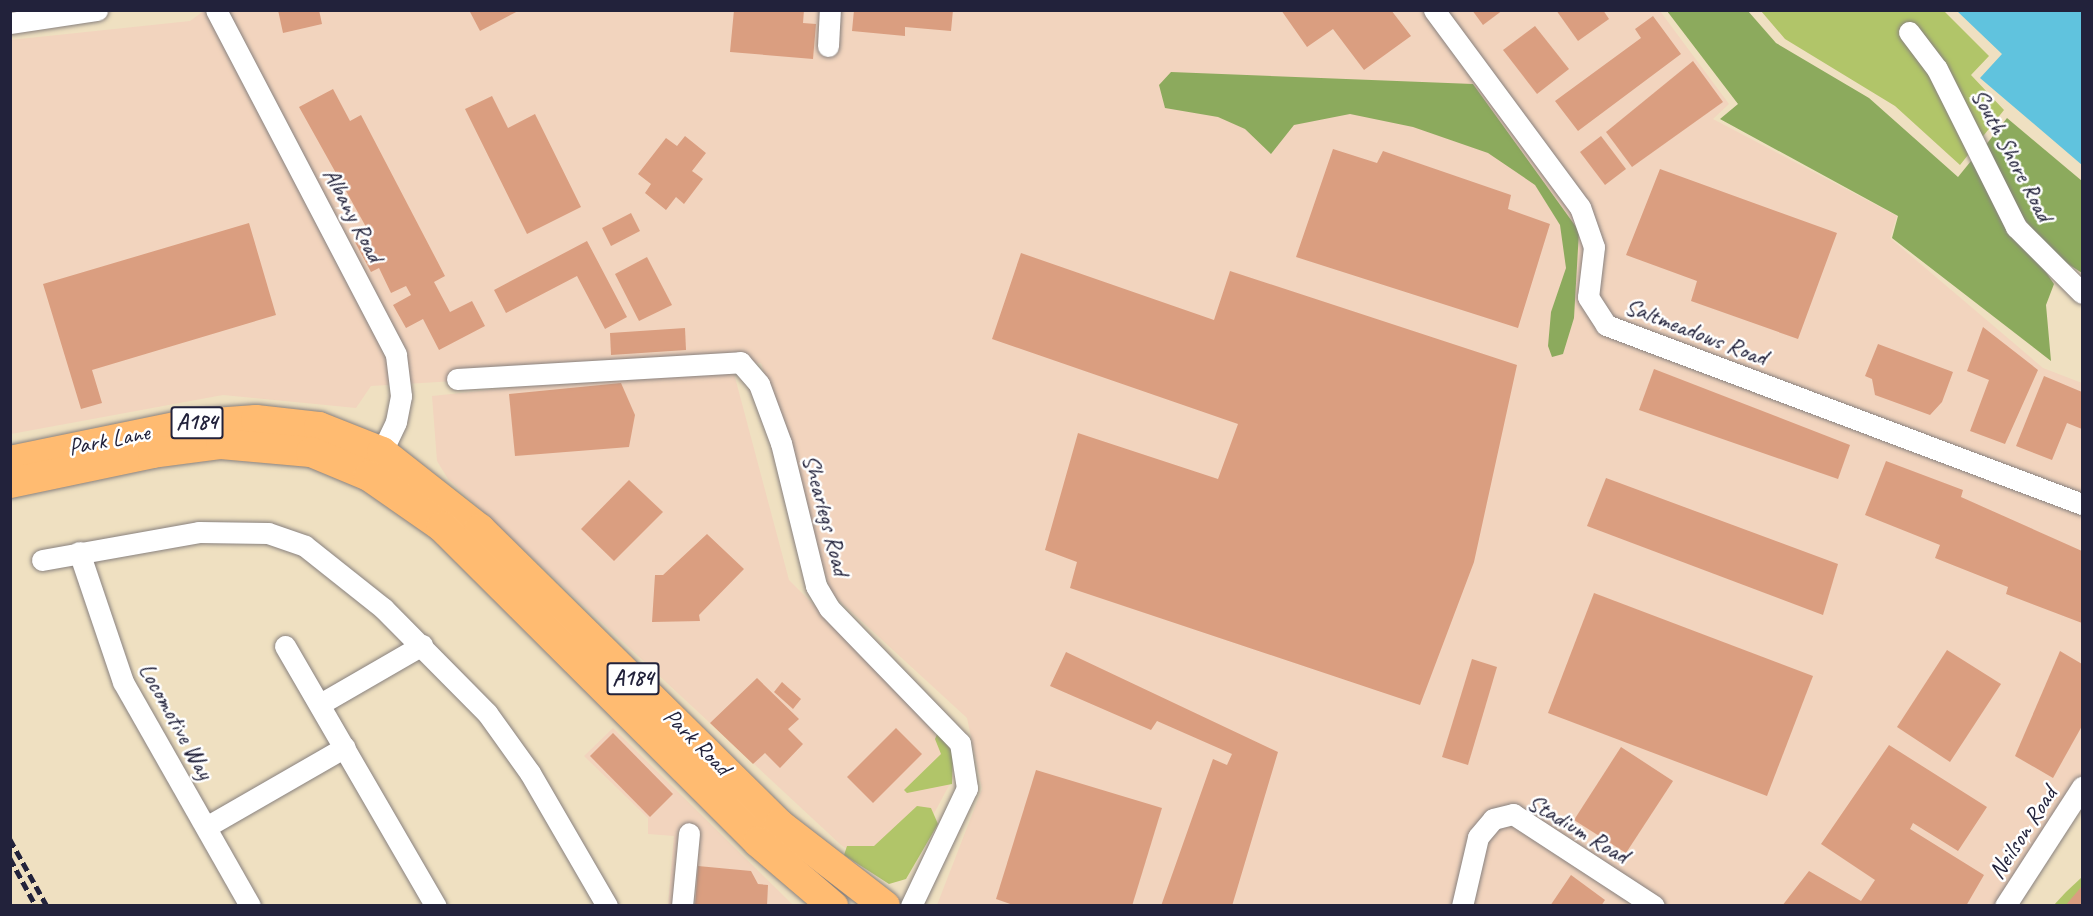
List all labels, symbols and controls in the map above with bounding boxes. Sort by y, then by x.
street label: South Shore Road [1965,83,2059,227]
street label: Albany Road [316,163,390,267]
street label: Saltmeadows Road [1621,292,1771,372]
road number: A184 [170,404,224,442]
street label: Park Lane [65,418,153,462]
street label: Shearlegs Road [796,451,856,579]
street label: Locomotive Way [132,658,220,784]
road number: A184 [606,660,660,698]
street label: Park Road [657,702,737,782]
street label: Neilson Road [1982,781,2064,885]
street label: Stadium Road [1522,788,1634,870]

